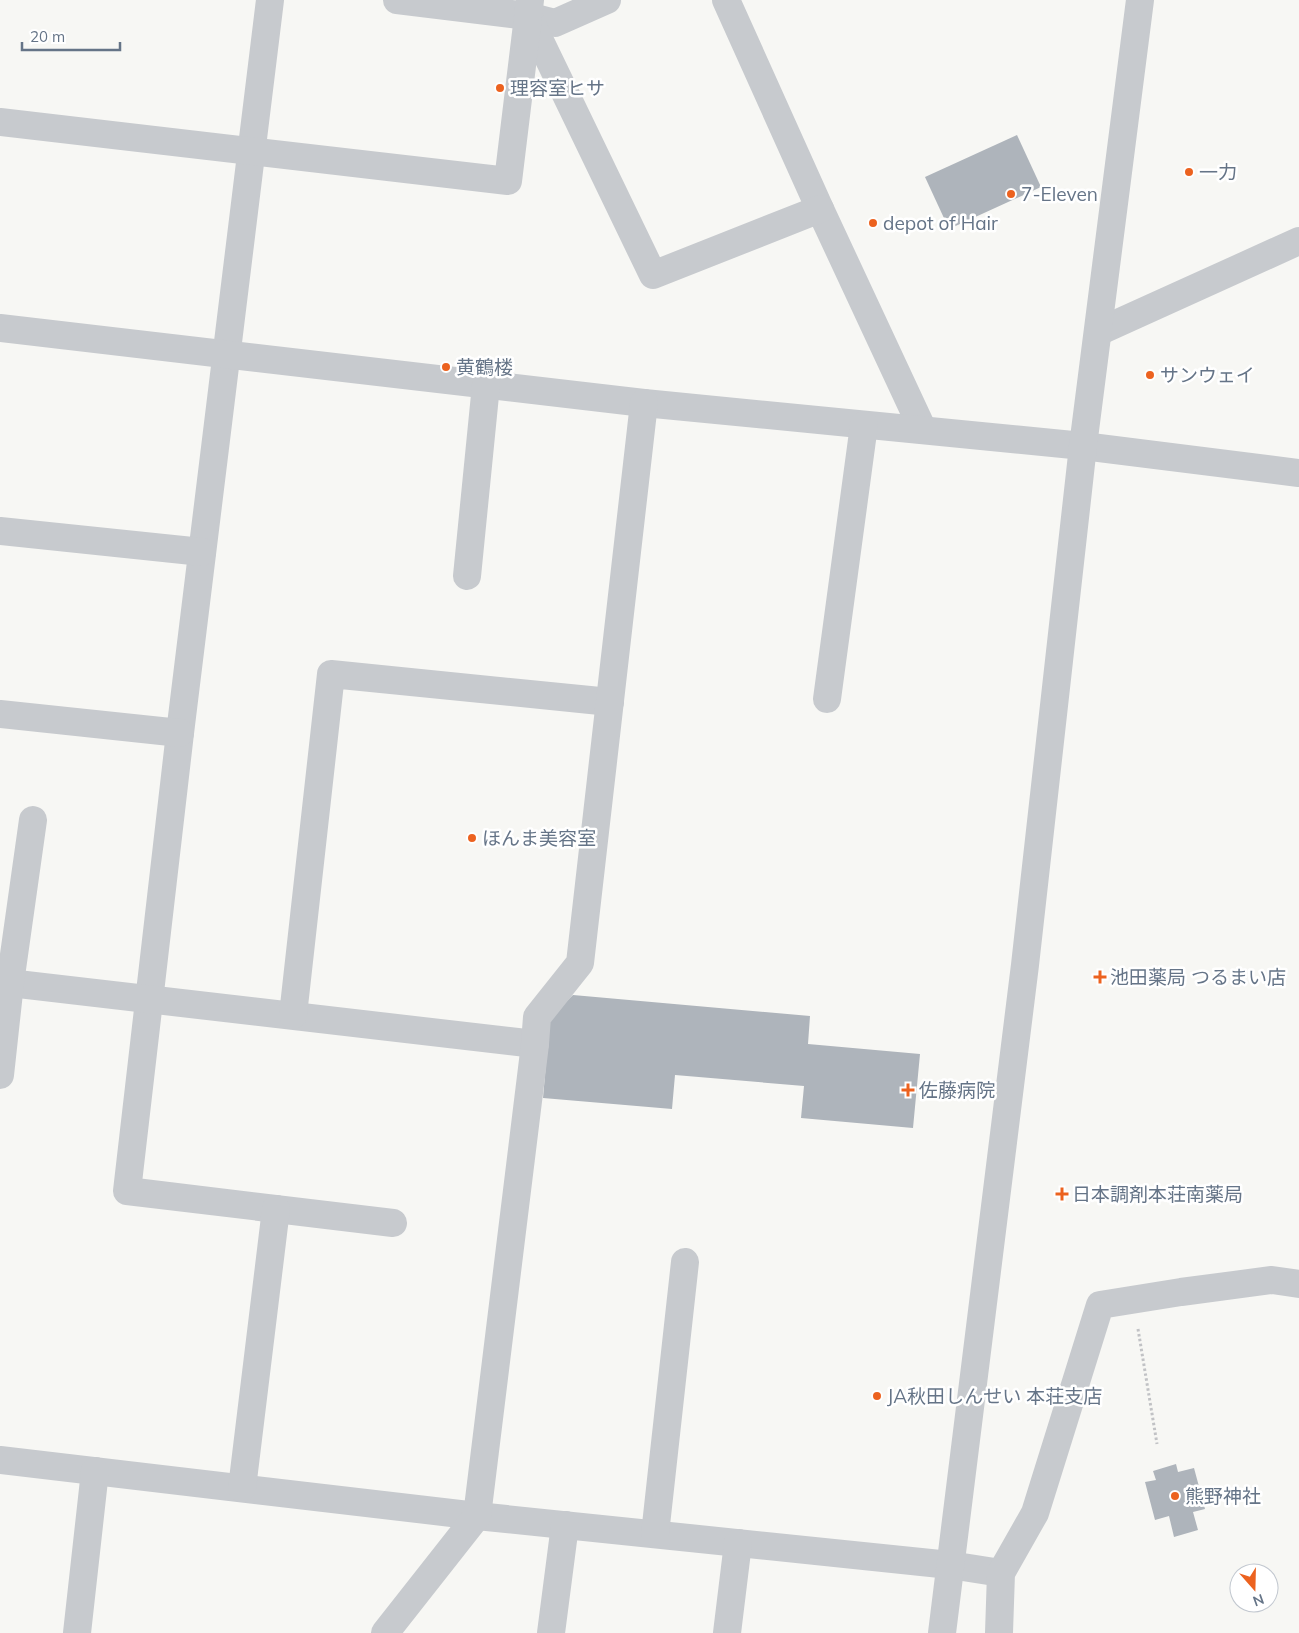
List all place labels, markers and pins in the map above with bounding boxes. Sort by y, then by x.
place label: 理容室ヒサ [510,76,605,100]
marker: 理容室ヒサ [494,82,506,94]
place label: 一力 [1199,160,1237,184]
marker: 一力 [1183,166,1195,178]
place label: 7-Eleven [1021,182,1098,206]
marker: 7-Eleven [1005,188,1017,200]
place label: depot of Hair [883,211,998,235]
marker: depot of Hair [867,217,879,229]
place label: 黄鶴楼 [456,355,513,379]
marker: 黄鶴楼 [440,361,452,373]
place label: サンウェイ [1160,363,1255,387]
marker: サンウェイ [1144,369,1156,381]
place label: ほんま美容室 [482,826,596,850]
marker: ほんま美容室 [466,832,478,844]
place label: 池田薬局 つるまい店 [1110,965,1286,989]
marker: 池田薬局 つるまい店 [1094,971,1106,983]
place label: 佐藤病院 [919,1078,995,1102]
marker: 佐藤病院 [901,1083,915,1097]
place label: 日本調剤本荘南薬局 [1072,1182,1243,1206]
marker: 日本調剤本荘南薬局 [1056,1188,1068,1200]
place label: JA秋田しんせい 本荘支店 [887,1384,1102,1408]
marker: JA秋田しんせい 本荘支店 [871,1390,883,1402]
place label: 熊野神社 [1185,1484,1261,1508]
marker: 熊野神社 [1169,1490,1181,1502]

